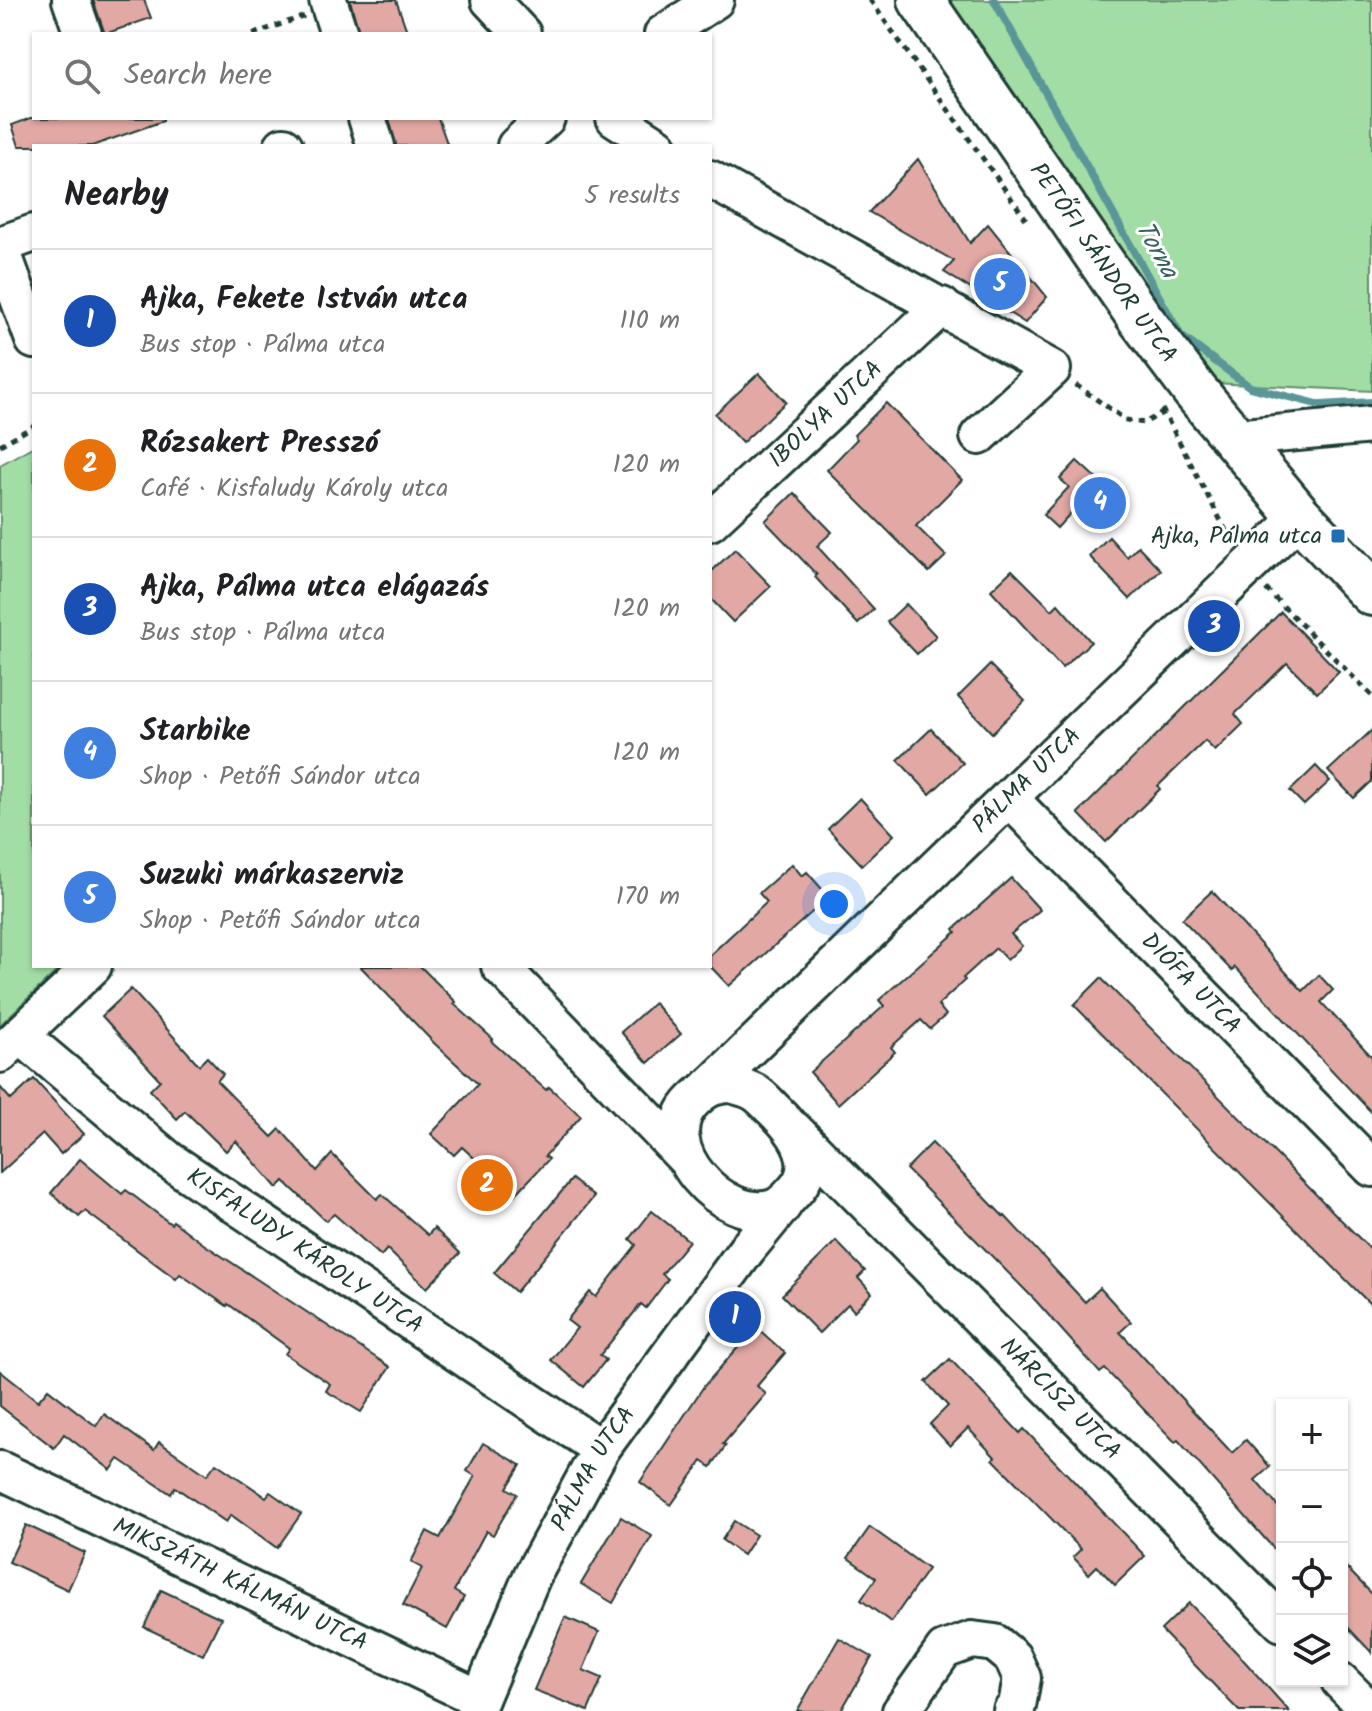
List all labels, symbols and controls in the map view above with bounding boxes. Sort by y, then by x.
search box [32,32,712,120]
text: Search here [124,52,272,100]
icon: search [60,54,104,98]
street label: PETŐFI SÁNDOR UTCA [1019,155,1187,372]
text: Nearby [64,169,169,223]
text: 5 results [584,175,680,217]
water label: Torna [1123,213,1190,288]
pin: 5 [974,254,1026,314]
text: Ajka, Fekete István utca [140,276,468,324]
text: 1 [86,300,94,342]
text: 110 m [620,300,680,342]
text: Bus stop · Pálma utca [140,324,385,366]
street label: IBOLYA UTCA [759,351,892,478]
text: Rózsakert Presszó [140,420,379,468]
text: 2 [82,444,98,486]
text: 120 m [613,444,680,486]
text: Café · Kisfaludy Károly utca [140,468,448,510]
pin: 4 [1074,473,1126,533]
place label: Ajka, Pálma utca [1151,517,1322,556]
marker: Ajka, Pálma utca [1329,527,1347,545]
text: Ajka, Pálma utca elágazás [140,564,489,612]
text: 3 [83,588,97,630]
text: 120 m [613,588,680,630]
pin: 3 [1188,596,1240,656]
text: Bus stop · Pálma utca [140,612,385,654]
text: Starbike [140,708,251,756]
street label: PÁLMA UTCA [963,718,1091,843]
text: 4 [83,732,97,774]
text: 120 m [613,732,680,774]
text: Shop · Petőfi Sándor utca [140,756,421,798]
text: Suzuki márkaszerviz [140,852,404,900]
text: 5 [83,876,97,918]
text: 170 m [616,876,680,918]
your location [814,884,854,924]
text: Shop · Petőfi Sándor utca [140,900,421,942]
street label: DIÓFA UTCA [1131,923,1251,1044]
pin: 2 [461,1155,513,1215]
street label: KISFALUDY KÁROLY UTCA [178,1158,431,1345]
pin: 1 [709,1287,761,1347]
street label: NÁRCISZ UTCA [990,1328,1131,1470]
street label: PÁLMA UTCA [540,1398,646,1538]
map controls [1276,1399,1348,1687]
button: + [1276,1399,1348,1471]
button: − [1276,1471,1348,1543]
street label: MIKSZÁTH KÁLMÁN UTCA [106,1507,374,1662]
button: locate [1276,1543,1348,1615]
button: layers [1276,1615,1348,1687]

